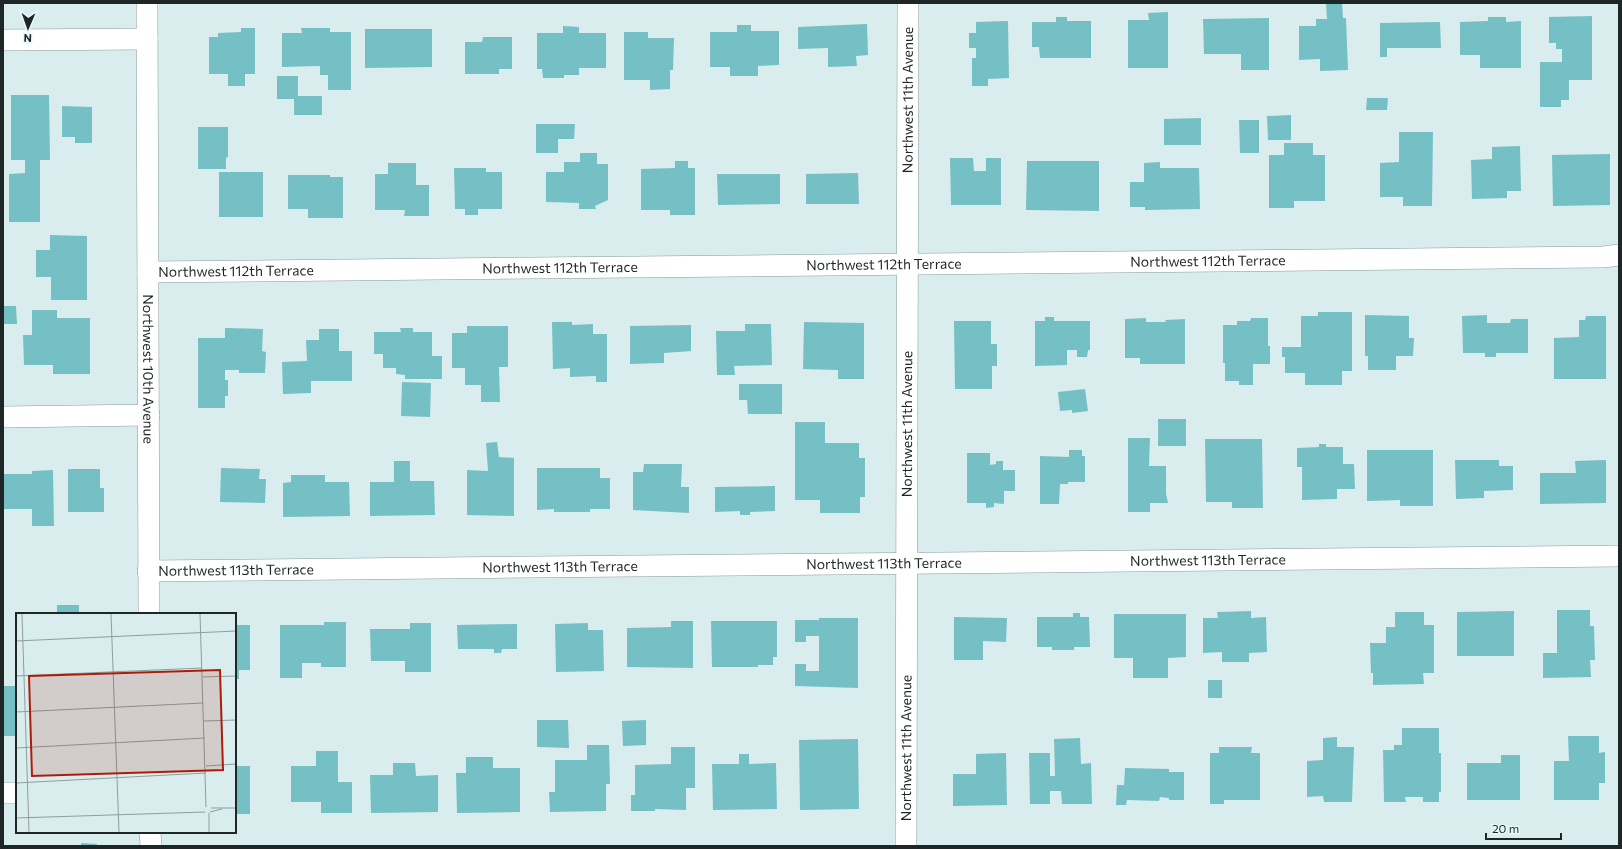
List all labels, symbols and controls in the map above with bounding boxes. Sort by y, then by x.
north arrow [8,8,48,48]
street label: Northwest 11th Avenue [899,27,916,173]
text: N [23,32,32,45]
street label: Northwest 112th Terrace [1130,251,1286,270]
street label: Northwest 112th Terrace [806,255,962,273]
street label: Northwest 112th Terrace [482,258,638,277]
street label: Northwest 112th Terrace [158,261,314,280]
street label: Northwest 10th Avenue [140,294,157,444]
street label: Northwest 11th Avenue [898,351,915,497]
street label: Northwest 113th Terrace [1130,550,1286,569]
street label: Northwest 113th Terrace [806,554,962,572]
street label: Northwest 113th Terrace [482,557,638,576]
street label: Northwest 113th Terrace [158,560,314,579]
inset map [16,613,236,833]
street label: Northwest 11th Avenue [897,675,914,821]
scale bar [1486,815,1561,841]
text: 20 m [1492,821,1519,835]

